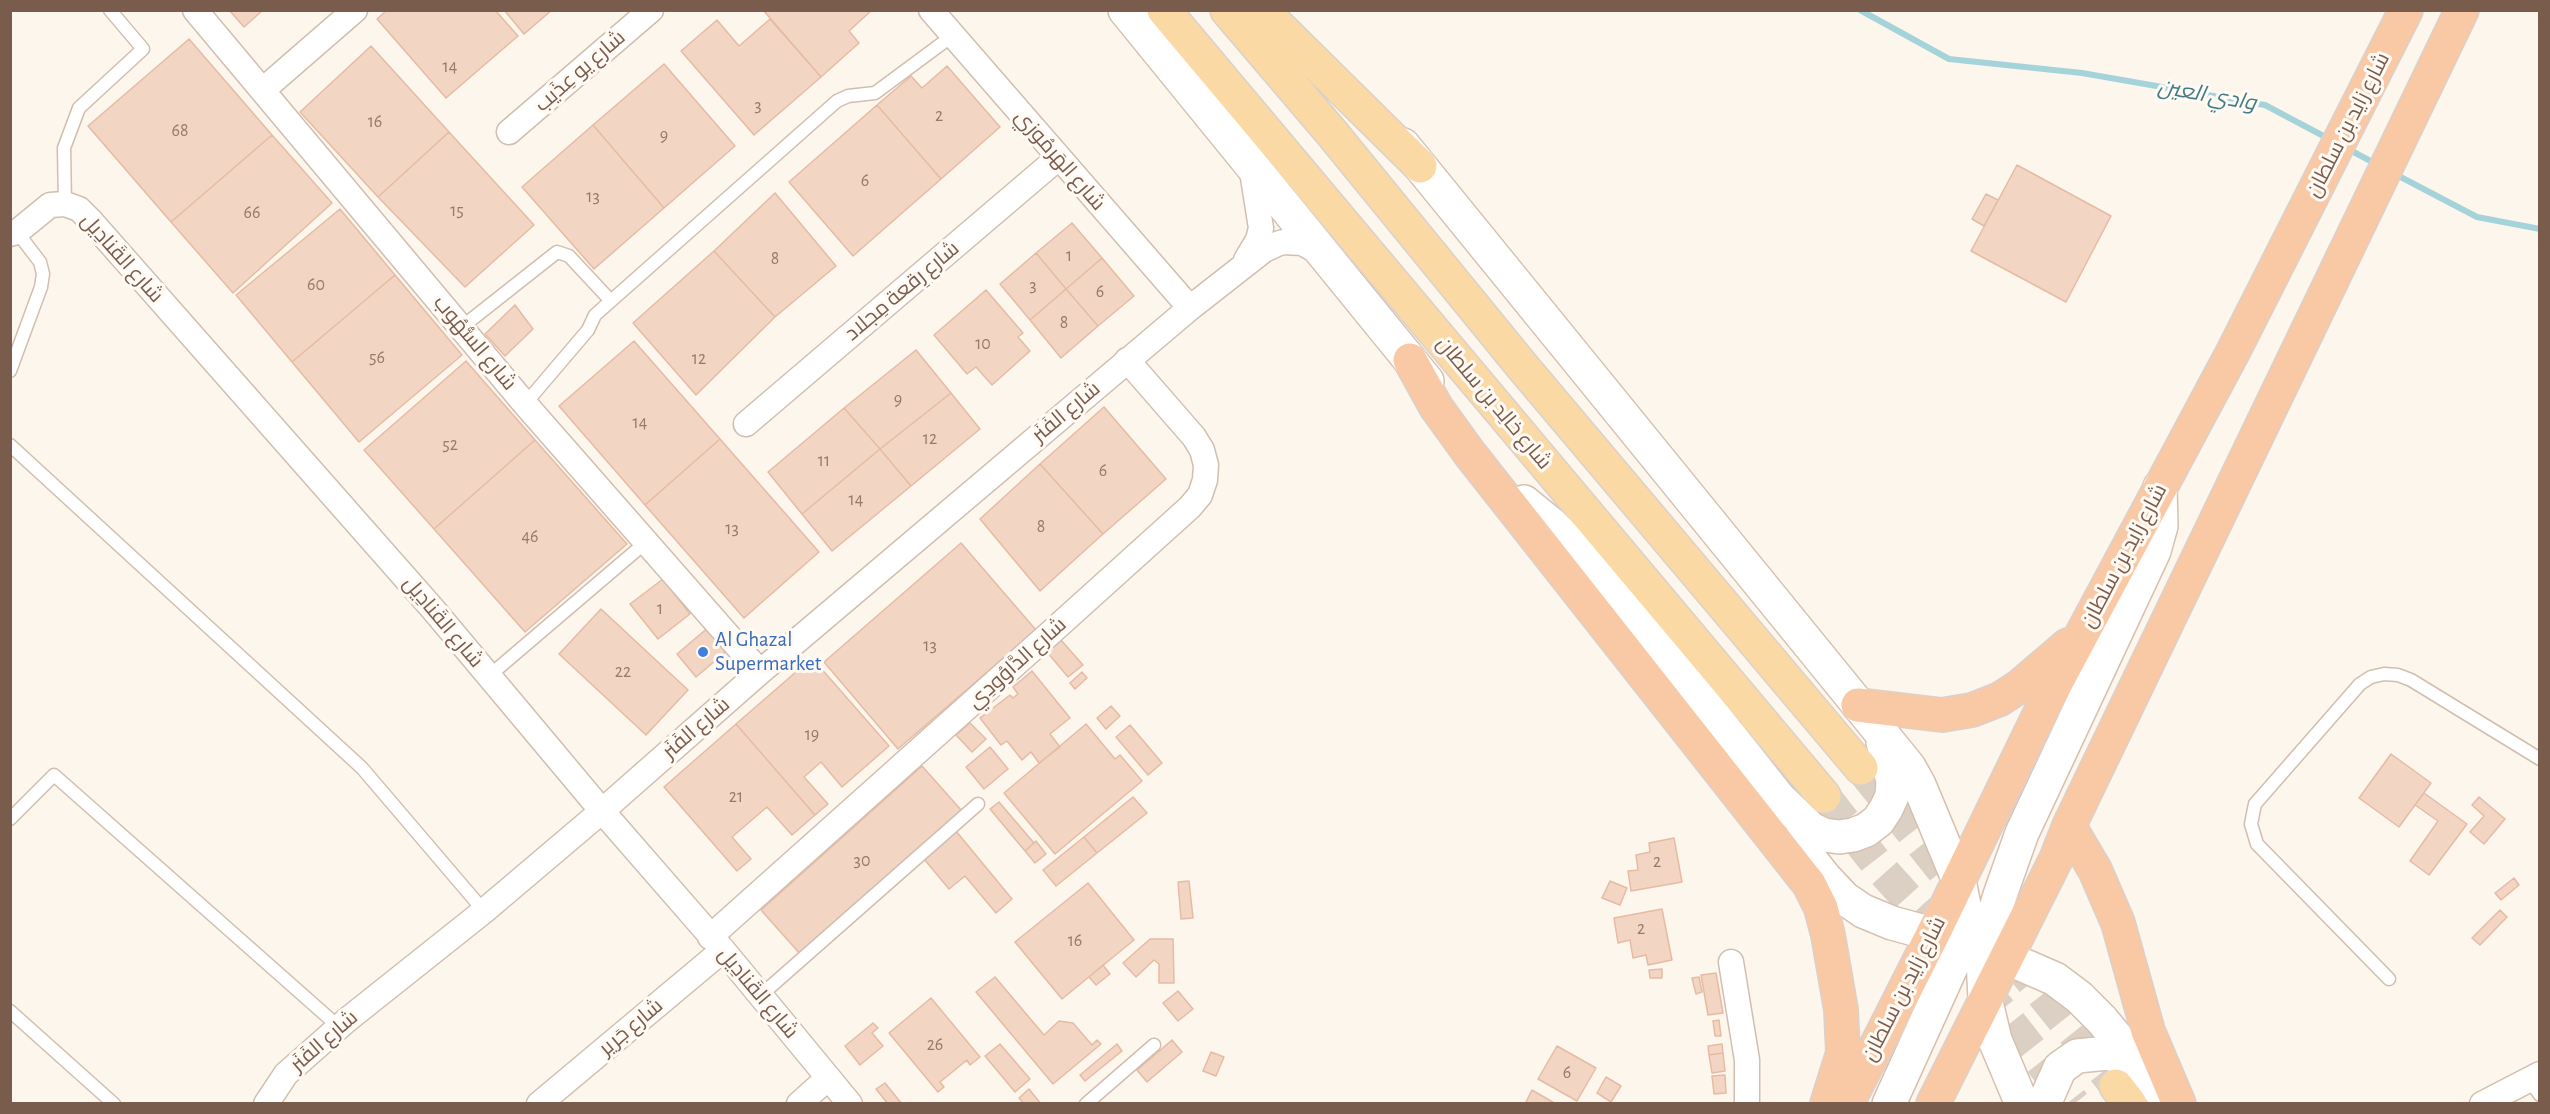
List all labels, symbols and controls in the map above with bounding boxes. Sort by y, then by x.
street label: شارع يو عِذَيب [530,25,630,117]
street label: شارع زايد بن سلطان [2301,48,2395,202]
house number: 14 [443,56,457,78]
water label: وادي العين [2156,73,2258,117]
house number: 3 [754,95,762,117]
street label: شارع الهَرمُوزي [1009,104,1111,216]
house number: 2 [935,105,943,127]
house number: 16 [368,111,382,133]
house number: 68 [172,120,188,142]
house number: 9 [660,125,668,147]
house number: 6 [861,170,869,192]
house number: 13 [586,186,600,208]
house number: 15 [450,200,464,222]
house number: 66 [244,202,260,224]
street label: شارع القَنادِيل [75,208,169,308]
street label: شارع رِقعة مِجلاد [840,236,964,346]
house number: 1 [1066,245,1072,267]
house number: 8 [771,248,779,270]
house number: 60 [307,274,325,296]
house number: 3 [1029,275,1037,297]
house number: 6 [1096,281,1104,303]
street label: شارع السُّهُوب [428,290,522,396]
house number: 8 [1060,312,1068,334]
street label: شارع خالِد بن سلطان [1431,331,1557,475]
house number: 10 [975,333,991,355]
house number: 56 [369,347,385,369]
house number: 12 [692,348,706,370]
street label: شارع الفَنَر [1027,376,1105,448]
house number: 9 [894,389,902,411]
house number: 14 [633,412,647,434]
house number: 12 [923,428,937,450]
house number: 52 [442,434,458,456]
house number: 11 [818,450,830,472]
house number: 6 [1099,460,1107,482]
street label: شارع زايد بن سلطان [2076,480,2172,632]
house number: 14 [849,489,863,511]
house number: 8 [1037,516,1045,538]
house number: 13 [725,518,739,540]
house number: 46 [521,526,539,548]
street label: شارع القَنادِيل [397,571,489,673]
house number: 1 [657,598,663,620]
street label: شارع الدَّاوُودِي [962,612,1072,714]
place label: Al Ghazal Supermarket [715,627,821,677]
house number: 13 [923,635,937,657]
marker: Al Ghazal Supermarket [696,645,710,659]
house number: 22 [615,661,631,683]
street label: شارع الفَنَر [657,692,735,764]
house number: 19 [805,724,819,746]
house number: 21 [729,786,743,808]
house number: 30 [854,850,870,872]
house number: 2 [1653,851,1661,873]
street label: شارع زايد بن سلطان [1857,912,1951,1066]
house number: 2 [1637,918,1645,940]
house number: 16 [1068,930,1082,952]
street label: شارع القَنادِيل [712,942,804,1044]
street label: شارع جَرير [594,993,668,1061]
street label: شارع الفَنَر [285,1005,363,1077]
house number: 26 [927,1034,943,1056]
house number: 6 [1563,1062,1571,1084]

